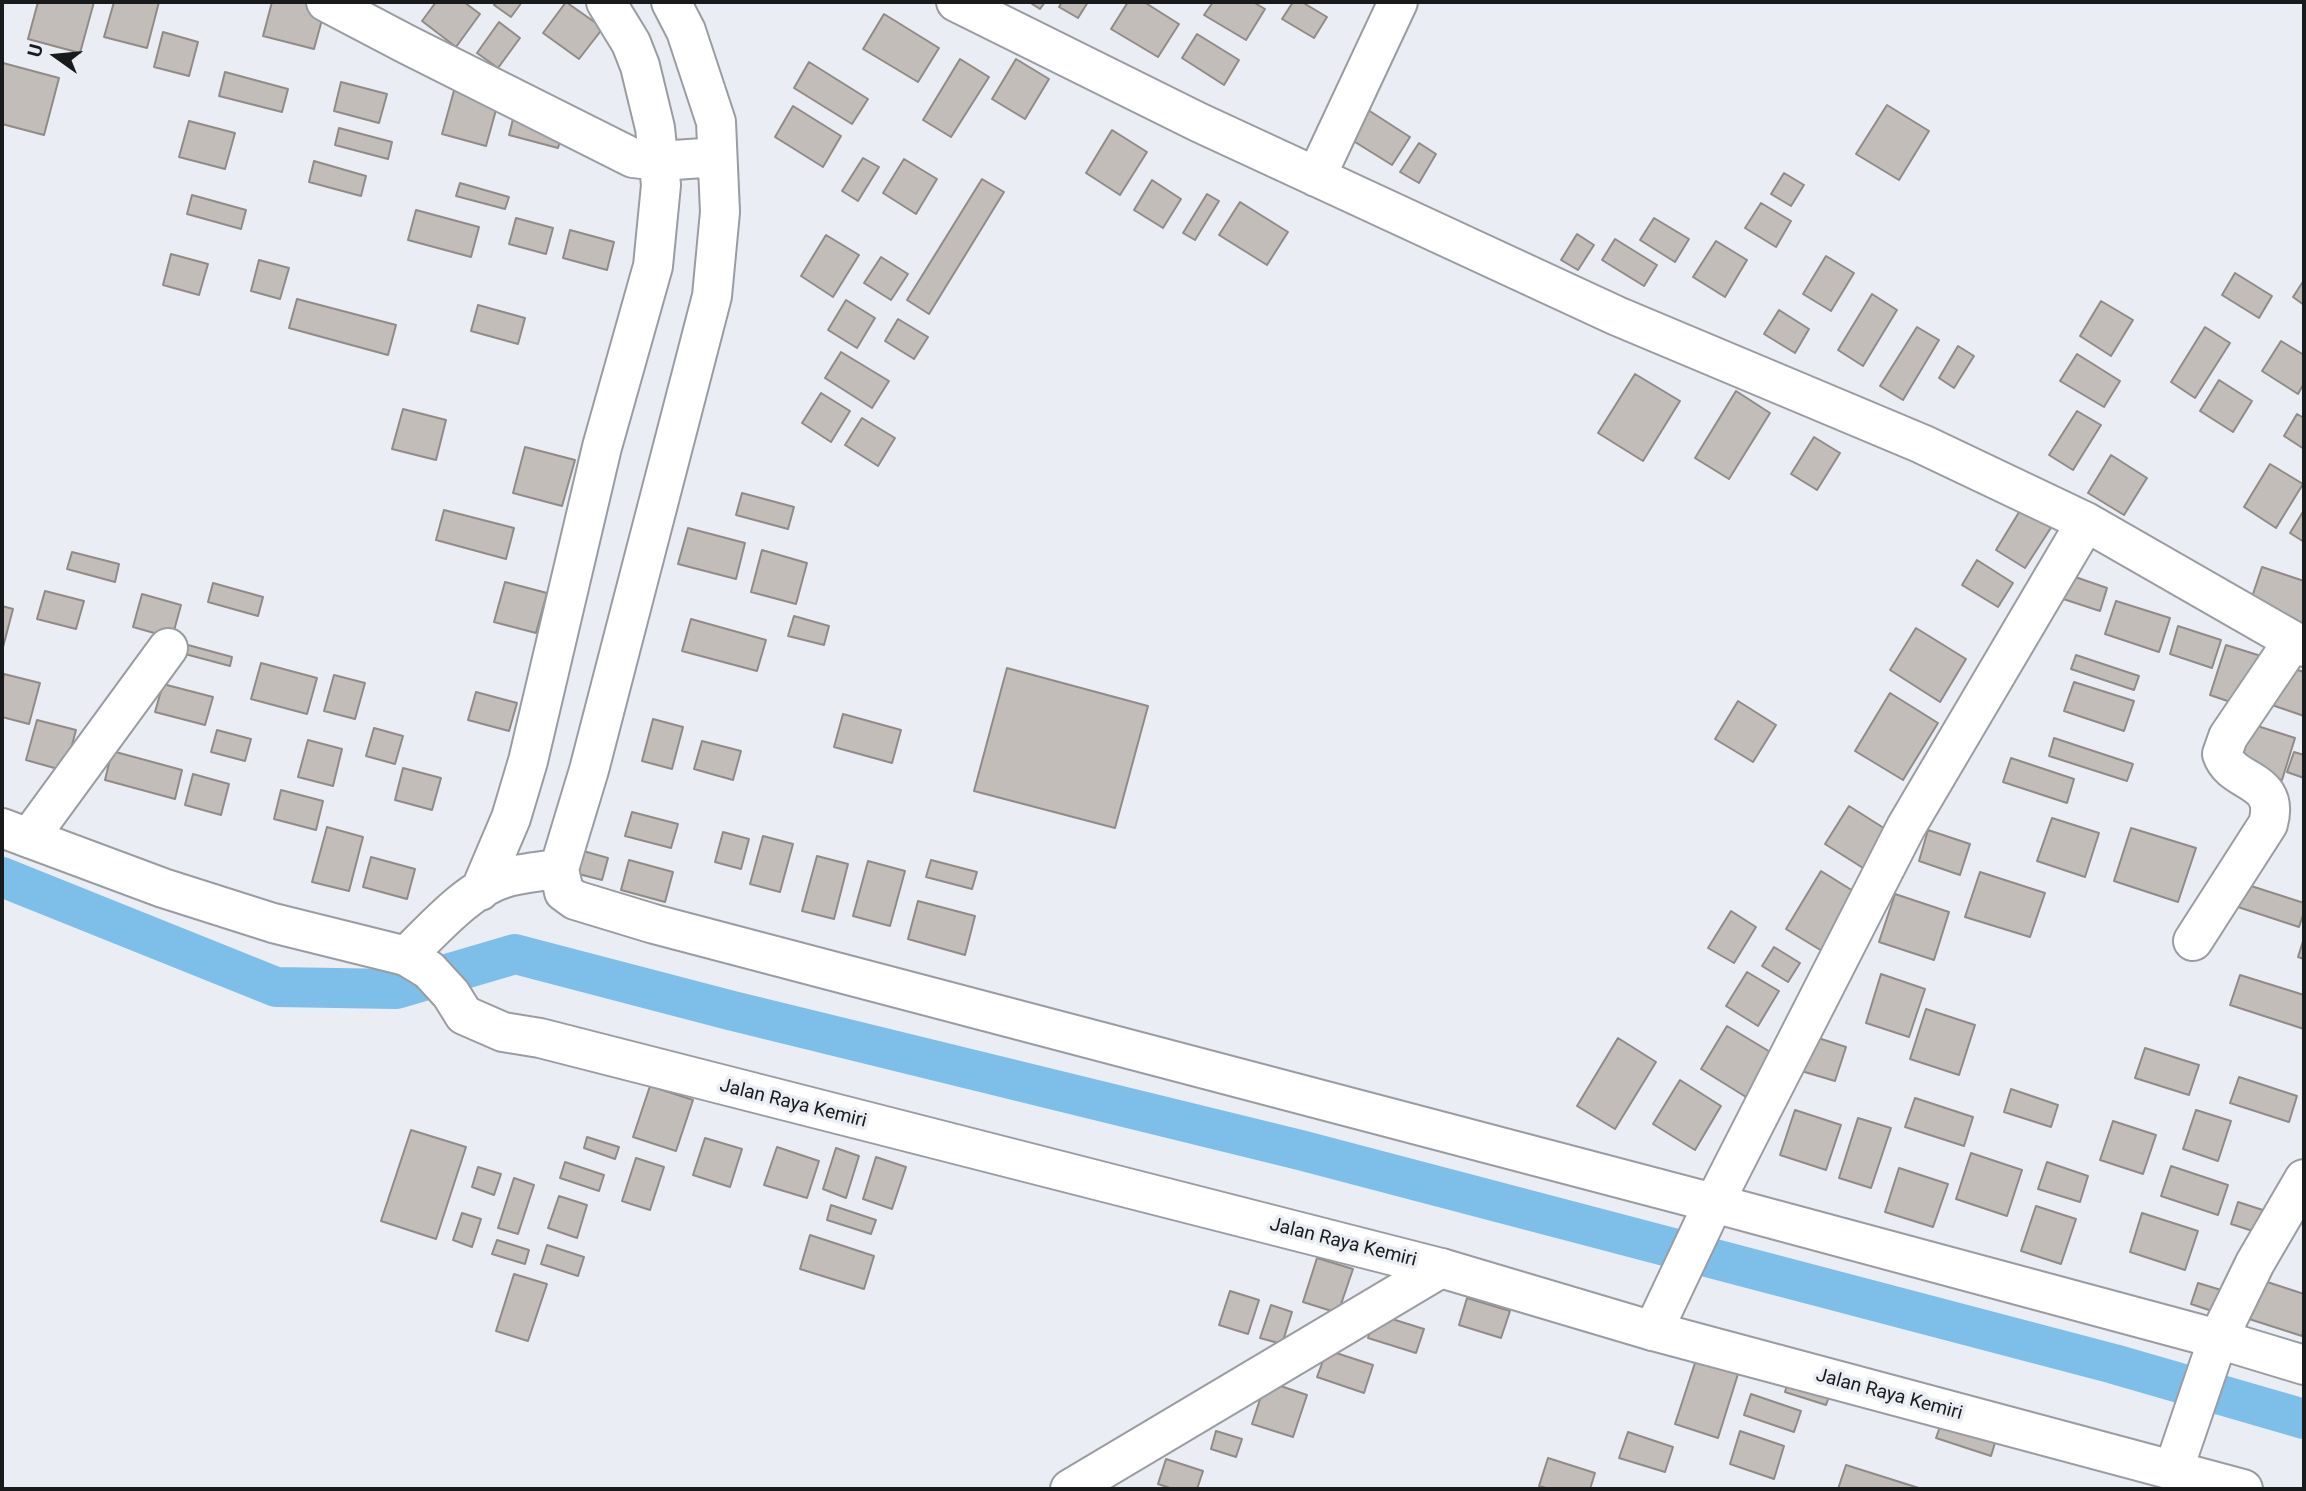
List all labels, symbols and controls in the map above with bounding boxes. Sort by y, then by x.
north arrow [21,21,91,91]
text: U [23,41,48,59]
street label: Jalan Raya Kemiri [717,1075,869,1133]
street label: Jalan Raya Kemiri [1267,1214,1419,1272]
street label: Jalan Raya Kemiri [1813,1364,1965,1426]

